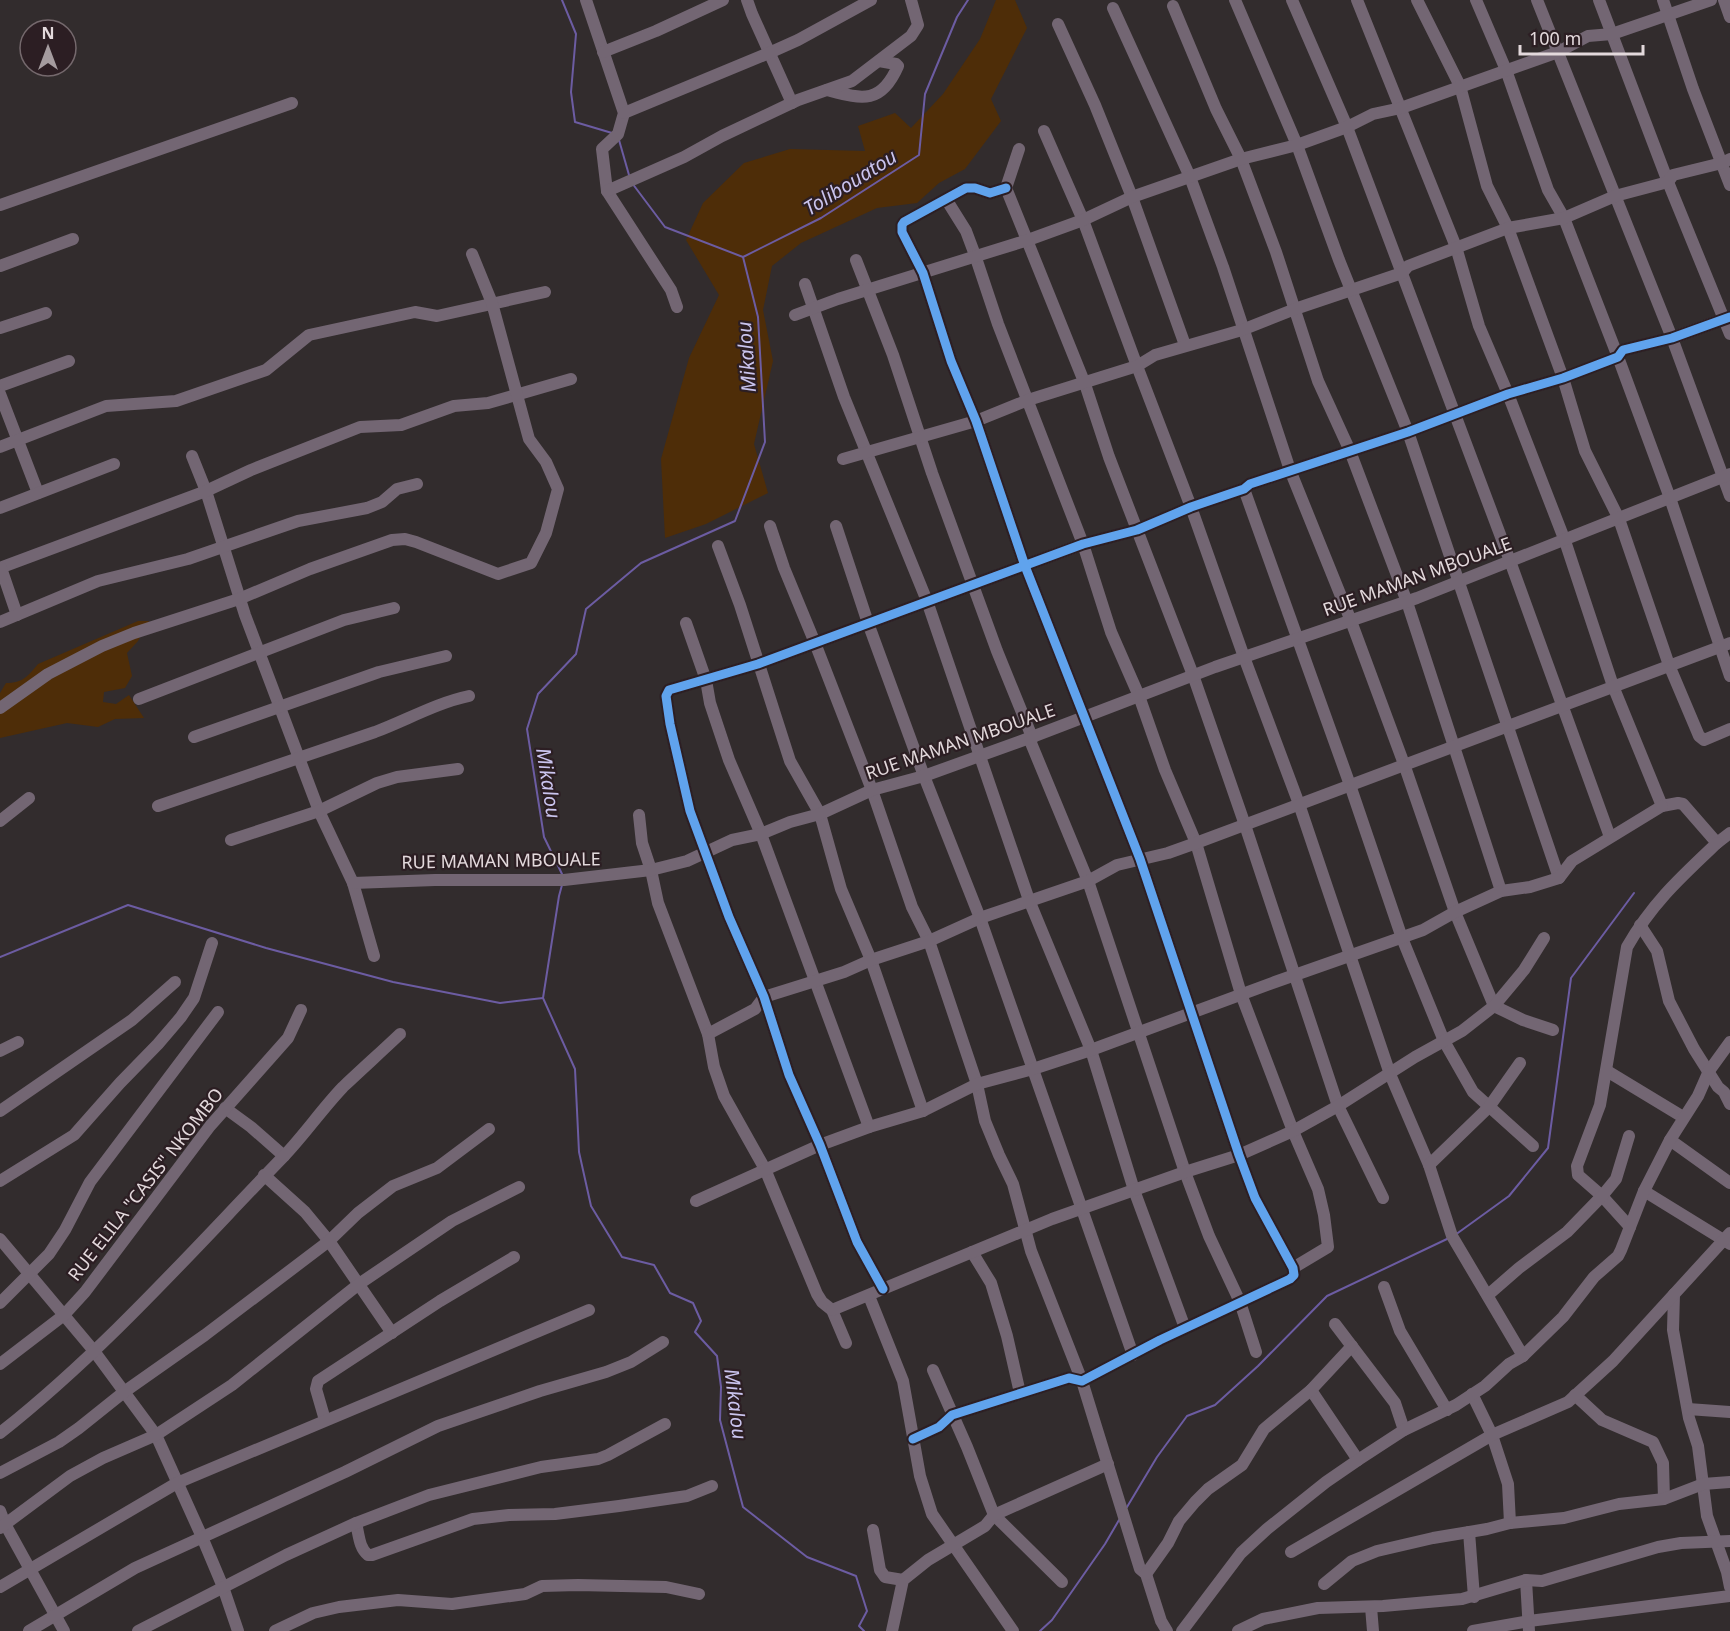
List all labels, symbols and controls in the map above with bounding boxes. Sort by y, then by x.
north arrow [18,18,78,78]
scale bar [1520,18,1643,56]
text: N [41,22,55,44]
text: 100 m [1529,26,1581,50]
water label: Tolibouatou [798,143,902,221]
water label: Mikalou [730,321,762,393]
street label: RUE MAMAN MBOUALE [1319,531,1515,621]
street label: RUE MAMAN MBOUALE [862,697,1058,785]
water label: Mikalou [530,746,568,820]
street label: RUE MAMAN MBOUALE [401,846,601,874]
street label: RUE ELILA "CASIS" NKOMBO [62,1082,228,1286]
water label: Mikalou [718,1367,754,1441]

